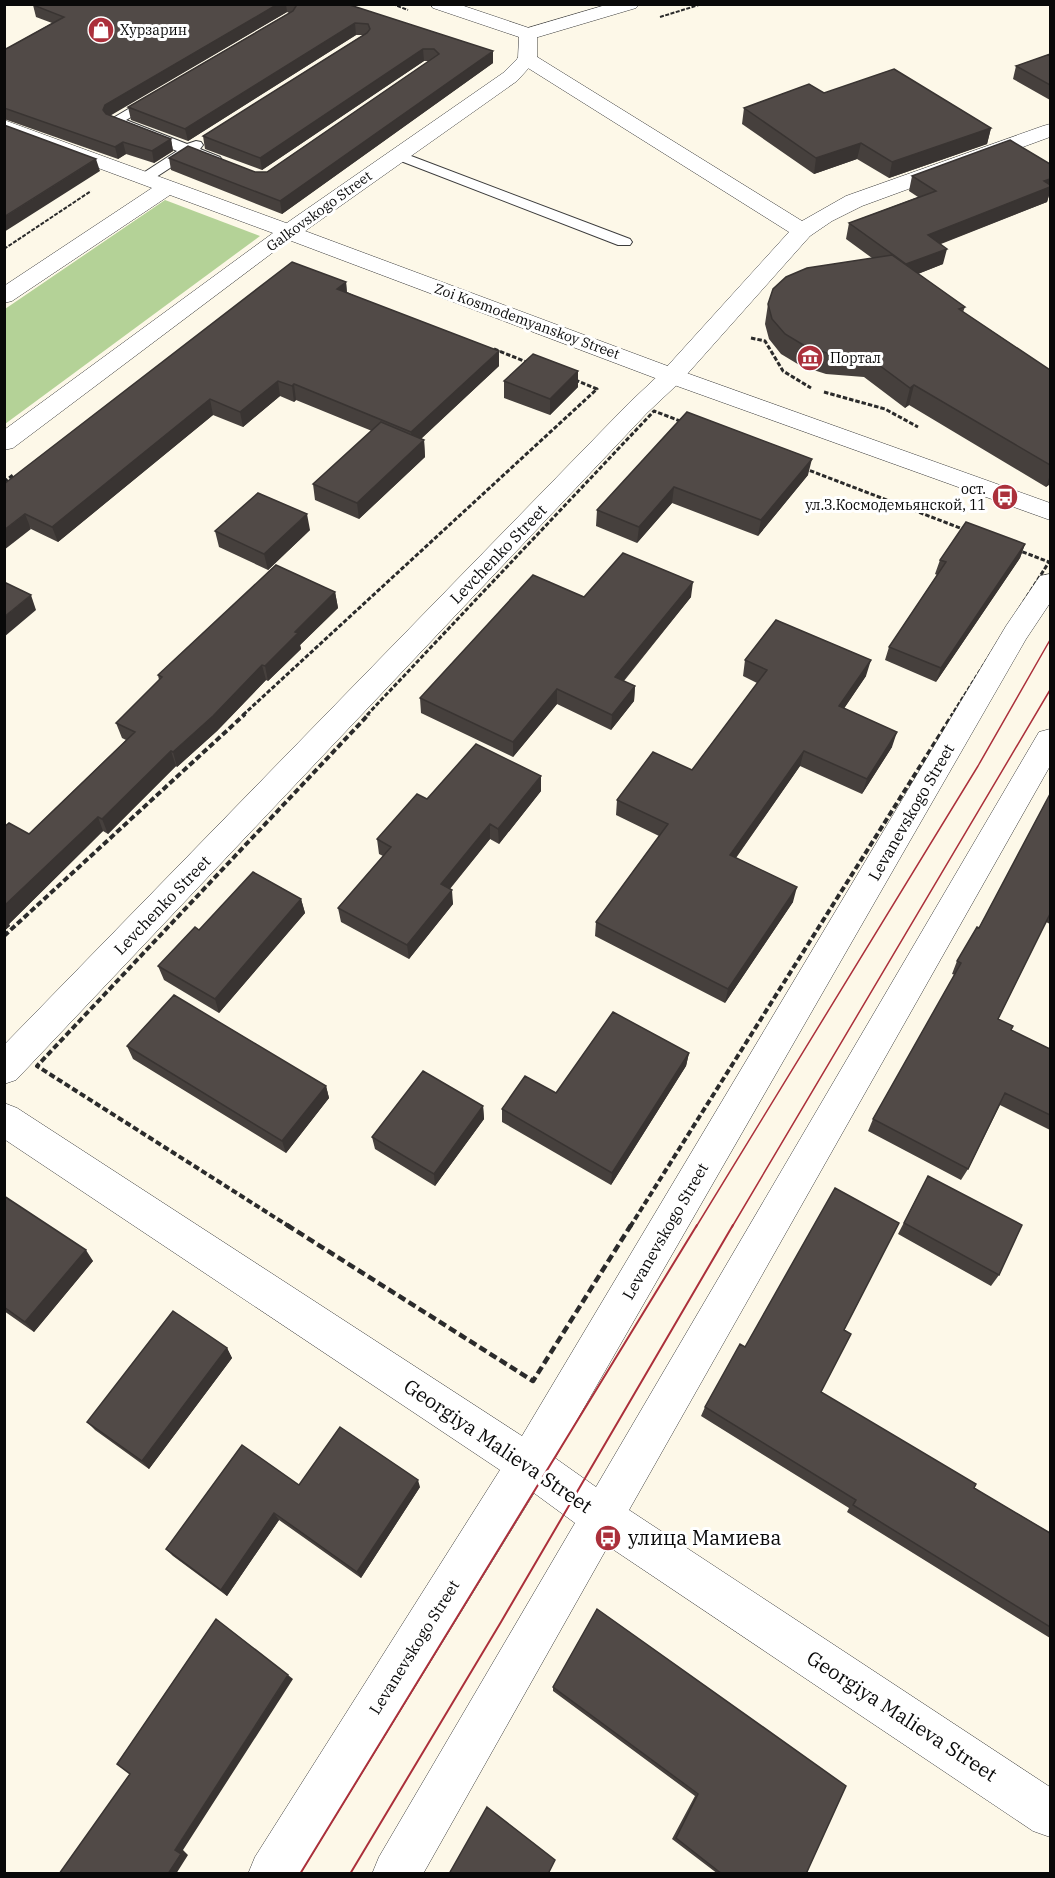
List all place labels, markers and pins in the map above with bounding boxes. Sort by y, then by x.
shop icon: Хурзарин [86,15,116,45]
place label: Хурзарин [120,21,187,39]
museum icon: Портал [795,343,825,373]
place label: Портал [830,349,881,367]
place label: ост. ул.З.Космодемьянской, 11 [805,480,986,514]
bus stop icon: ост. ул.З.Космодемьянской, 11 [990,482,1020,512]
bus stop icon: улица Мамиева [593,1523,623,1553]
place label: улица Мамиева [628,1524,782,1551]

